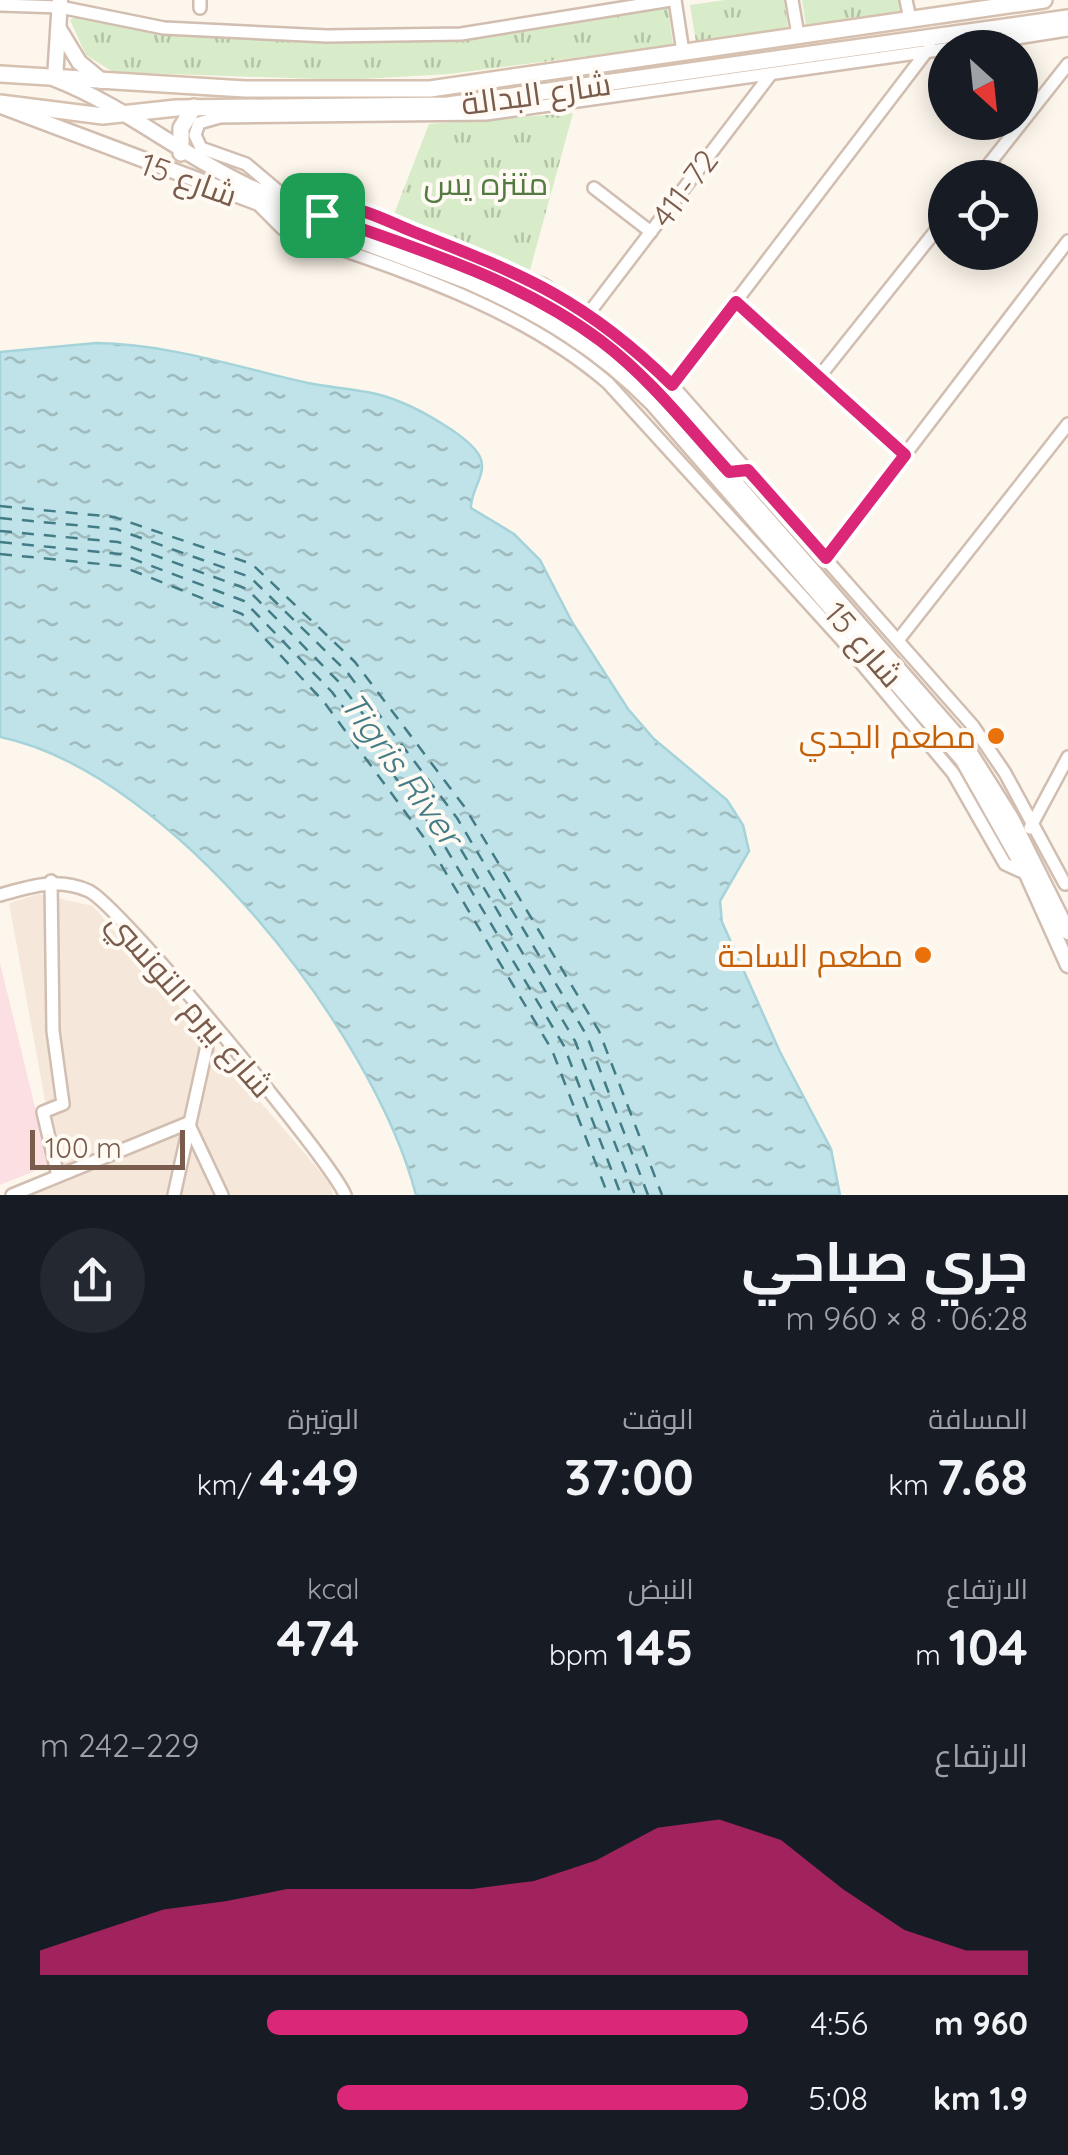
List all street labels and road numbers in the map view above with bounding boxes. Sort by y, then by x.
street label: شارع البدالة [459,63,614,126]
street label: 411-72 [642,141,726,235]
street label: شارع 15 [134,143,243,218]
street label: شارع 15 [814,593,912,697]
street label: شارع بيرم التونسي [96,903,283,1109]

